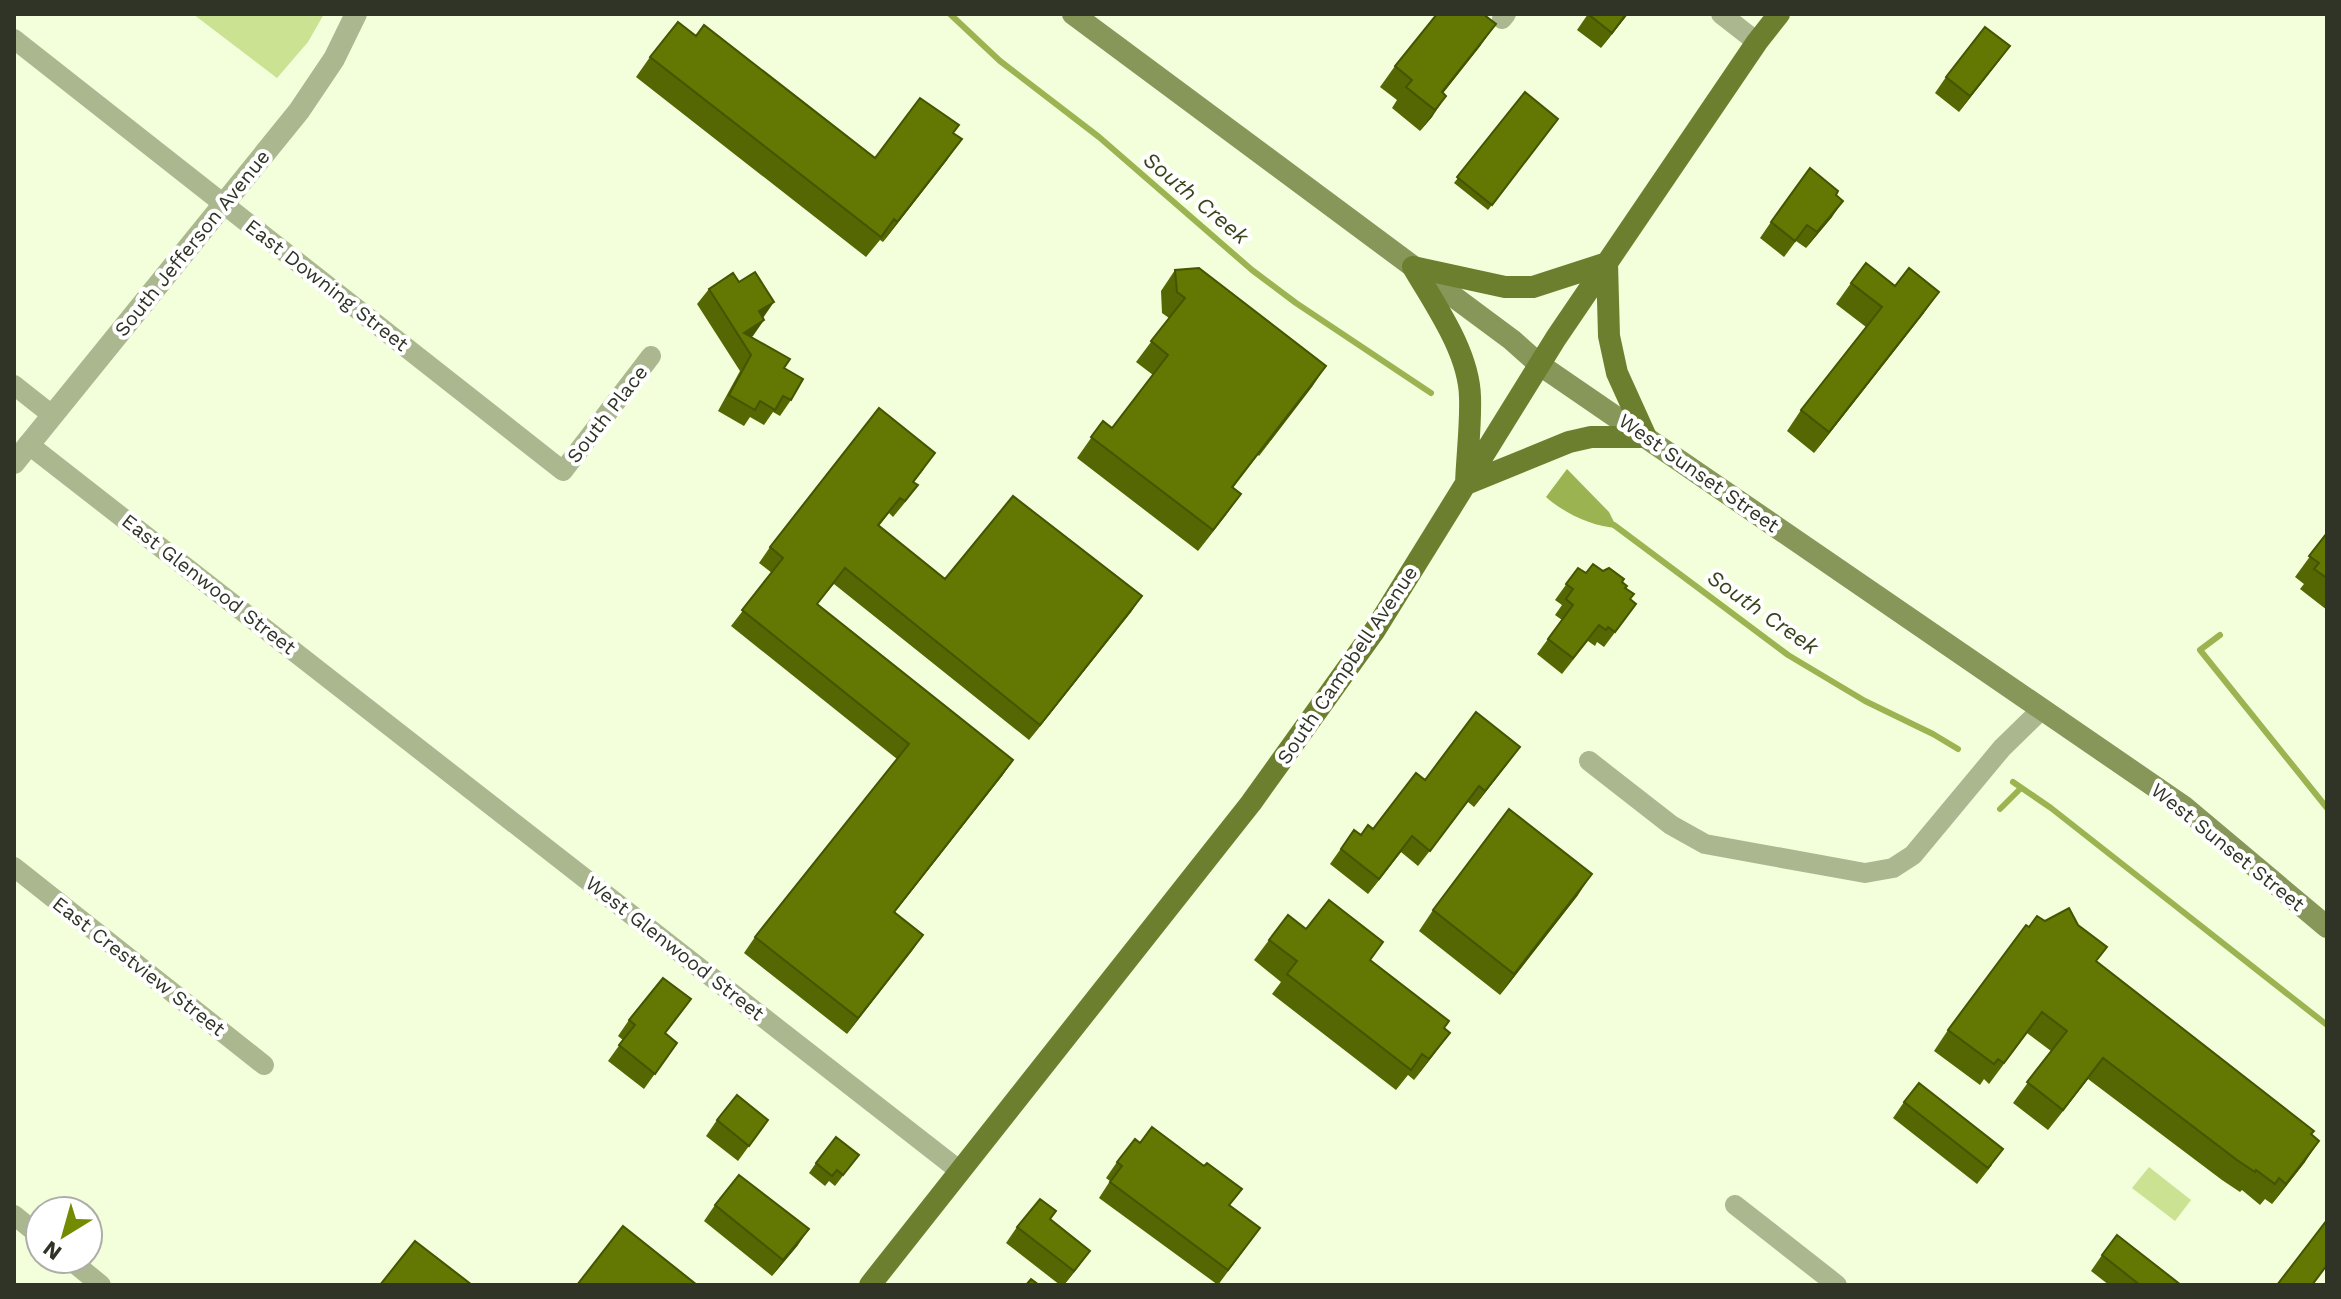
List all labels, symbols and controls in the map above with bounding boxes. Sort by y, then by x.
street label: South Jefferson Avenue [109,145,275,341]
water label: South Creek [1138,147,1254,250]
street label: East Downing Street [241,214,414,357]
street label: South Place [561,360,653,468]
street label: West Sunset Street [1614,409,1784,538]
street label: East Glenwood Street [117,509,301,660]
street label: South Campbell Avenue [1272,561,1422,769]
water label: South Creek [1703,565,1824,660]
street label: West Sunset Street [2146,778,2310,917]
street label: West Glenwood Street [581,871,770,1026]
street label: East Crestview Street [48,891,230,1041]
north arrow [24,1195,104,1275]
text: N [38,1236,66,1265]

